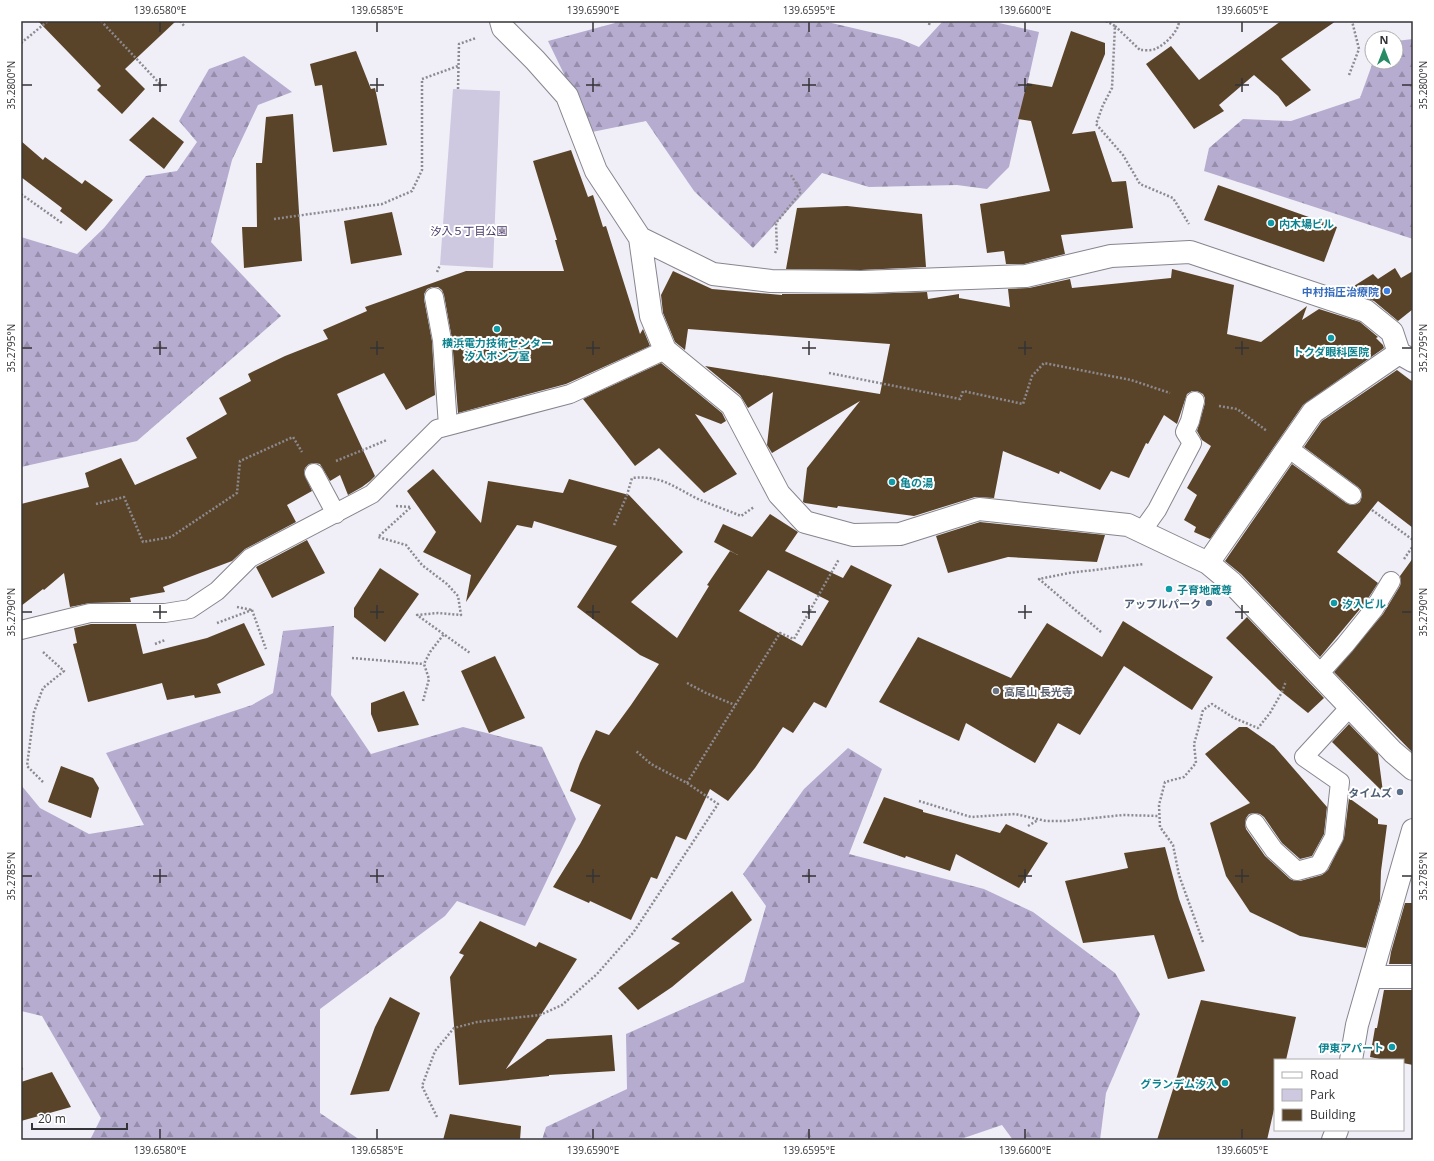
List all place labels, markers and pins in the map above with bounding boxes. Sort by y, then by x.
place label: 内木場ビル [1279,216,1334,231]
marker: 内木場ビル [1266,218,1276,228]
place label: 中村指圧治療院 [1302,284,1379,299]
marker: 中村指圧治療院 [1382,286,1392,296]
marker: 横浜電力技術センター 汐入ポンプ室 [492,324,502,334]
marker: トクダ眼科医院 [1326,333,1336,343]
place label: 横浜電力技術センター 汐入ポンプ室 [442,335,552,363]
place label: トクダ眼科医院 [1293,344,1369,359]
place label: 亀の湯 [900,475,933,490]
marker: 亀の湯 [887,477,897,487]
place label: 子育地蔵尊 [1177,582,1232,597]
marker: 子育地蔵尊 [1164,584,1174,594]
place label: アップルパーク [1124,596,1201,611]
place label: 汐入ビル [1342,596,1386,611]
marker: アップルパーク [1204,598,1214,608]
marker: 汐入ビル [1329,598,1339,608]
place label: 高尾山 長光寺 [1004,684,1073,699]
marker: 高尾山 長光寺 [991,686,1001,696]
place label: タイムズ [1348,785,1392,800]
marker: タイムズ [1395,787,1405,797]
place label: 伊東アパート [1318,1040,1384,1055]
marker: 伊東アパート [1387,1042,1397,1052]
place label: グランデム汐入 [1140,1076,1217,1091]
marker: グランデム汐入 [1220,1078,1230,1088]

